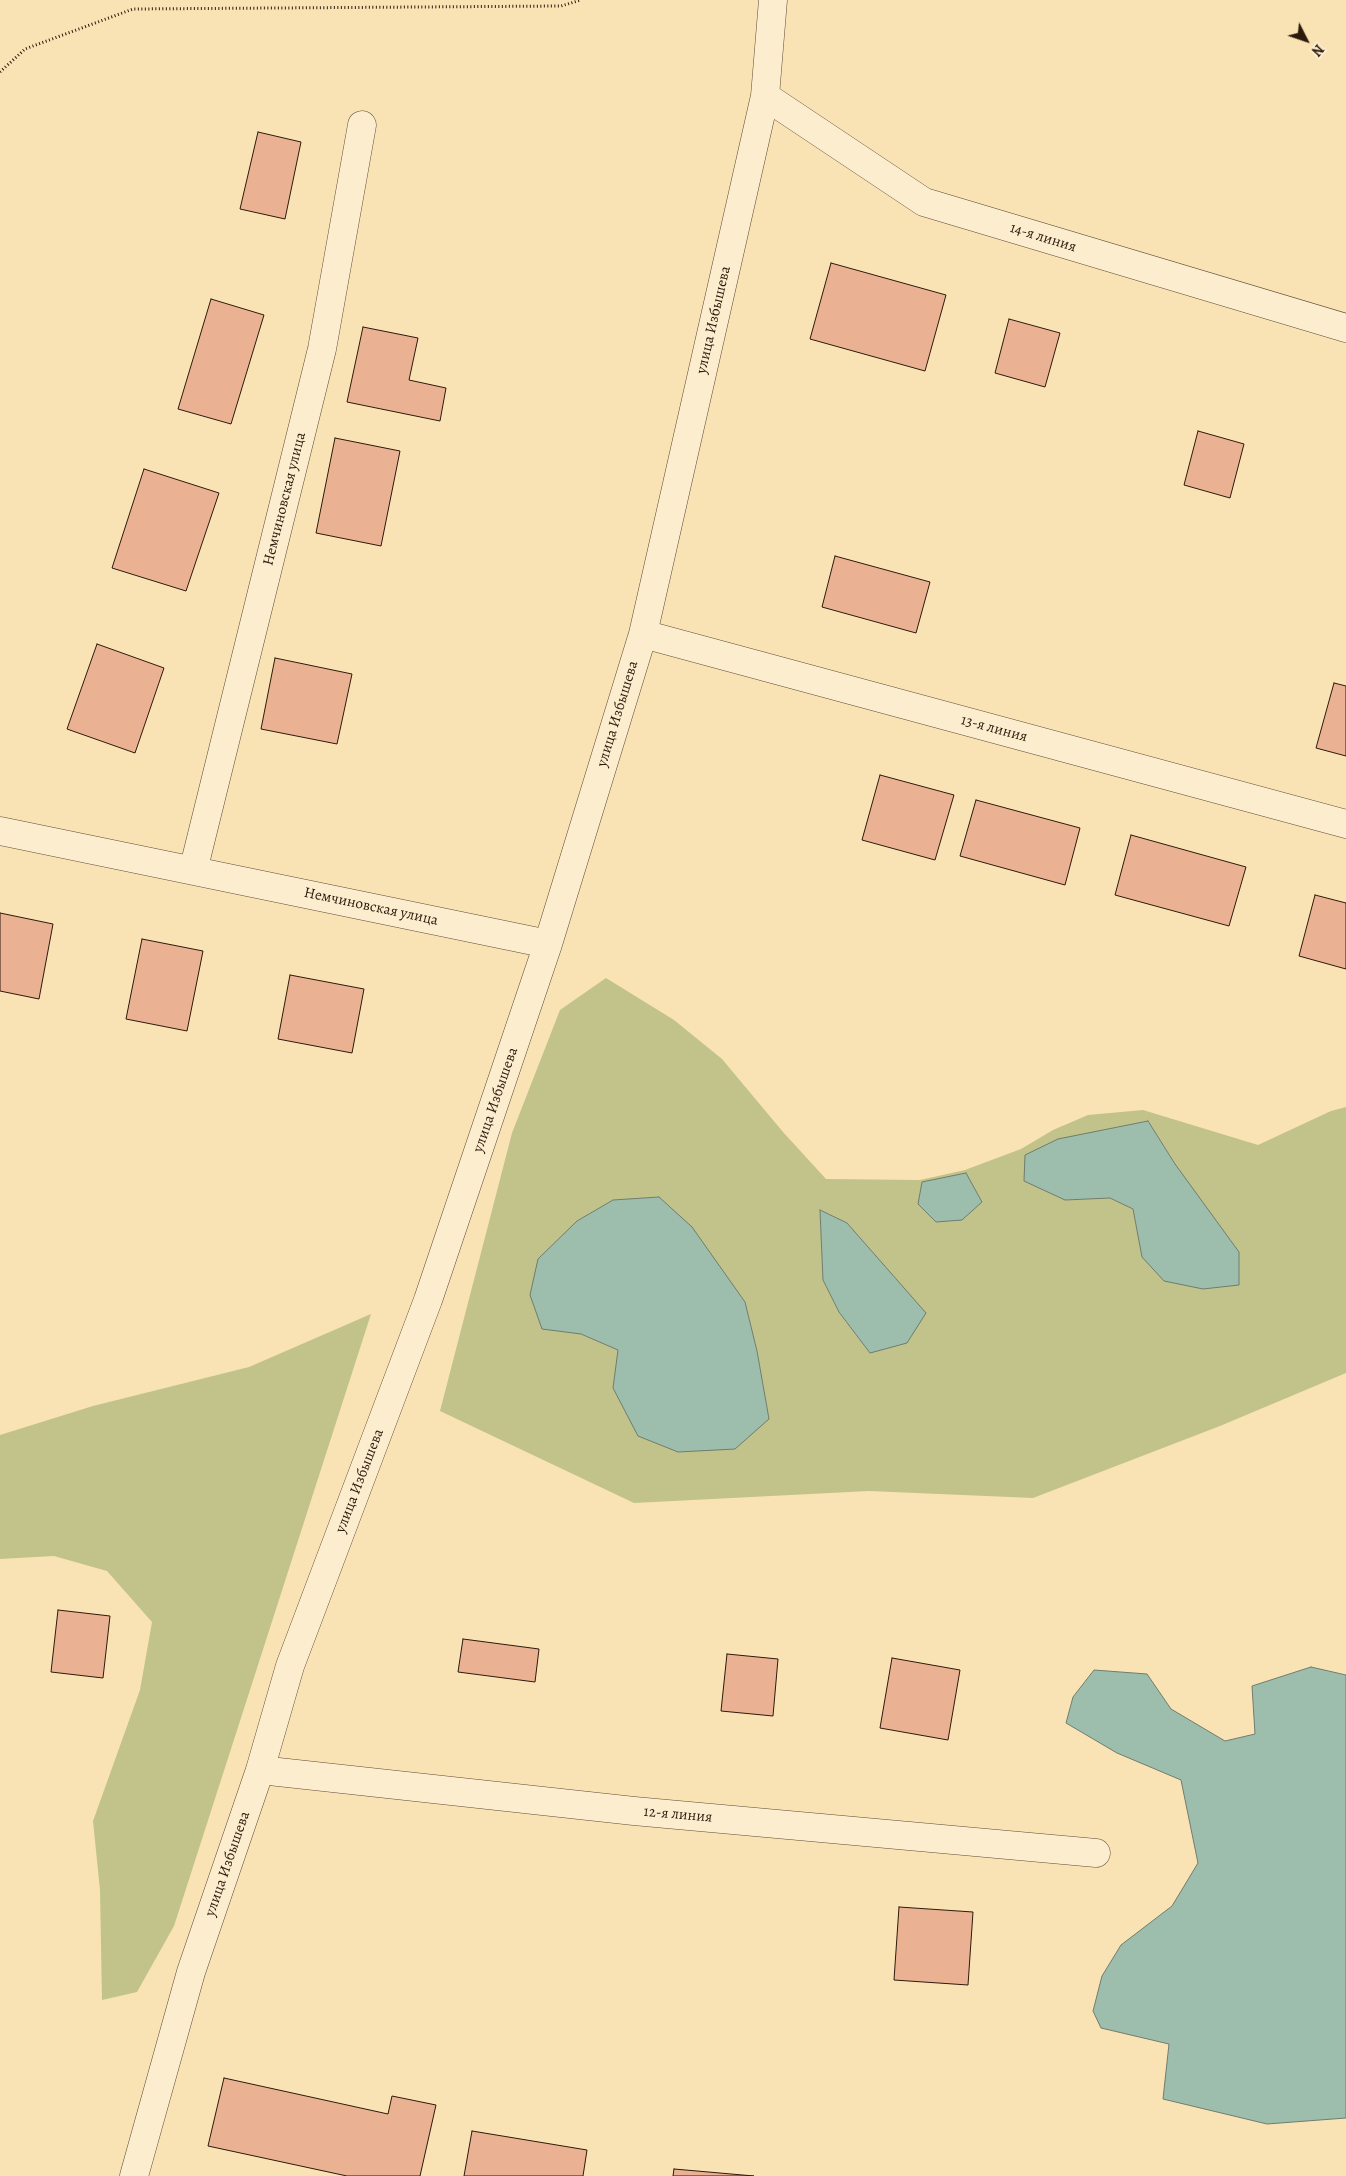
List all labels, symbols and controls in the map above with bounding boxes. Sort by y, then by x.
north arrow [1281,15,1331,65]
text: N [1307,40,1328,60]
street label: 14-я линия [1008,219,1078,257]
street label: улица Избышева [693,264,735,376]
street label: Немчиновская улица [260,430,310,568]
street label: улица Избышева [593,659,643,769]
street label: 13-я линия [959,712,1029,746]
street label: Немчиновская улица [302,884,440,930]
street label: улица Избышева [470,1045,522,1155]
street label: улица Избышева [332,1426,388,1536]
street label: 12-я линия [643,1803,713,1827]
street label: улица Избышева [202,1809,254,1919]

